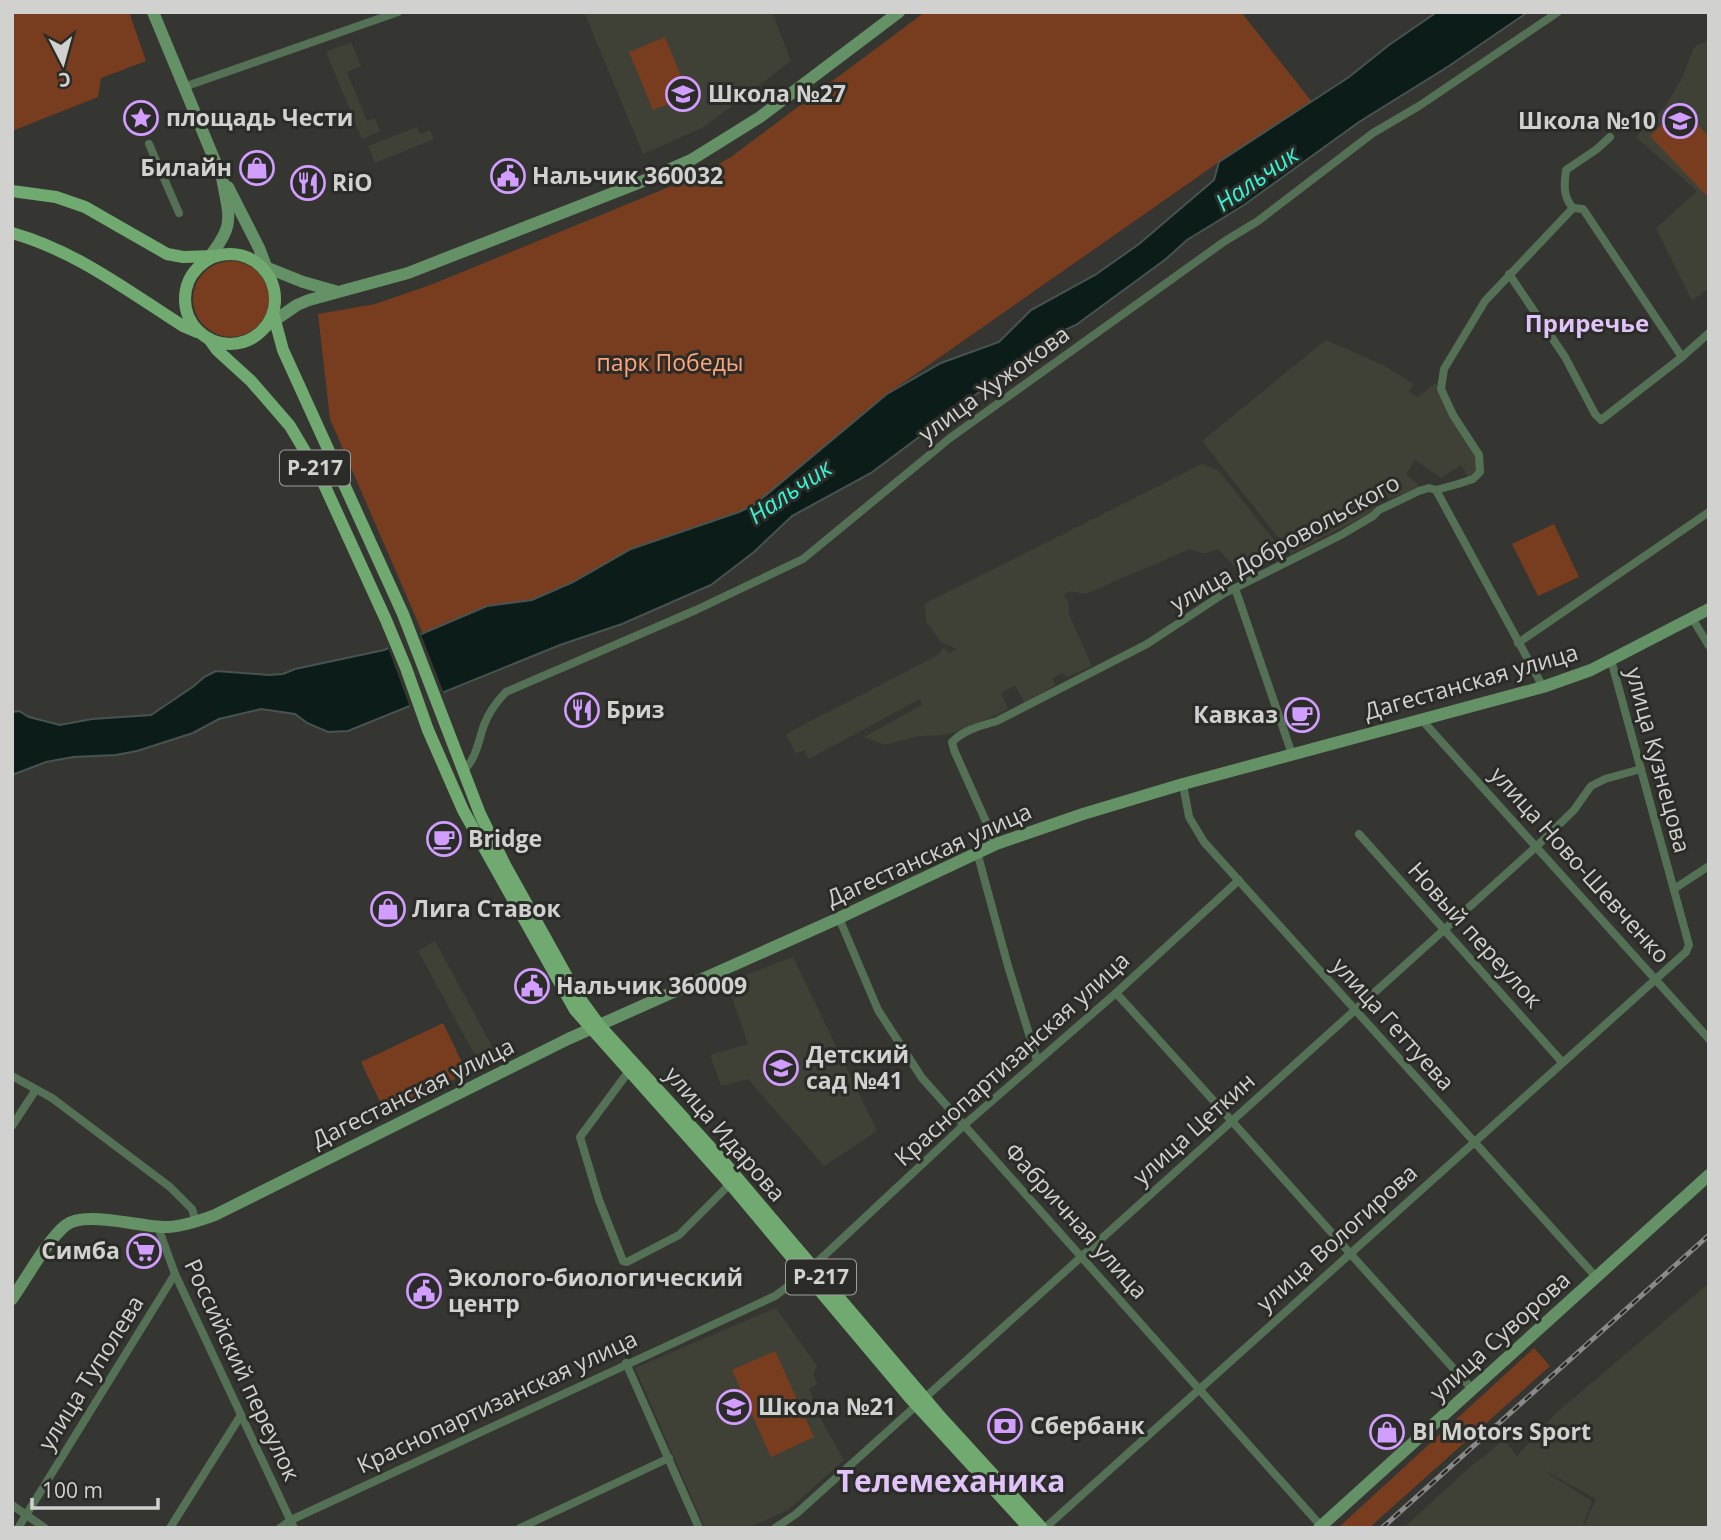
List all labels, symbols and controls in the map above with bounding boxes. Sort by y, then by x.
north arrow [28,28,98,98]
text: С [57,66,72,93]
school or university icon: Школа №27 [664,75,702,113]
place label: Школа №27 [708,77,846,109]
place icon: площадь Чести [122,99,160,137]
place label: площадь Чести [166,101,353,133]
school or university icon: Школа №10 [1661,102,1699,140]
place label: Школа №10 [1518,104,1656,136]
water label: Нальчик [1208,136,1305,218]
shop icon: Билайн [238,149,276,187]
place label: Билайн [140,151,232,183]
public building icon: Нальчик 360032 [489,157,527,195]
place label: Нальчик 360032 [532,159,723,191]
restaurant icon: RiO [289,164,327,202]
place label: RiO [332,166,373,198]
district label: Приречье [1525,306,1649,339]
street label: улица Хужокова [911,317,1076,449]
park label: парк Победы [596,346,744,378]
road number: Р-217 [280,450,350,486]
water label: Нальчик [741,450,839,531]
street label: улица Добровольского [1164,466,1405,619]
street label: Дагестанская улица [1360,635,1582,727]
street label: улица Кузнецова [1619,663,1699,856]
restaurant icon: Бриз [563,691,601,729]
place label: Бриз [606,693,665,725]
cafe icon: Кавказ [1283,696,1321,734]
place label: Кавказ [1193,698,1278,730]
street label: улица Ново-Шевченко [1484,759,1678,970]
street label: Дагестанская улица [821,794,1036,914]
cafe icon: Bridge [425,820,463,858]
place label: Bridge [468,822,542,854]
street label: Новый переулок [1401,854,1550,1015]
shop icon: Лига Ставок [369,890,407,928]
place label: Лига Ставок [412,892,562,924]
street label: Краснопартизанская улица [887,944,1136,1173]
street label: улица Геттуева [1325,950,1462,1097]
public building icon: Нальчик 360009 [513,967,551,1005]
place label: Нальчик 360009 [556,969,747,1001]
street label: Дагестанская улица [306,1029,519,1155]
place label: Детский сад №41 [806,1038,909,1096]
school or university icon: Детский сад №41 [762,1049,800,1087]
street label: улица Идарова [658,1059,794,1208]
street label: улица Цеткин [1125,1065,1261,1192]
street label: Фабричная улица [998,1135,1156,1305]
street label: улица Вологирова [1249,1156,1424,1318]
supermarket icon: Симба [125,1232,163,1270]
place label: Симба [41,1234,120,1266]
street label: Российский переулок [177,1253,309,1486]
road number: Р-217 [786,1260,856,1294]
place label: Эколого-биологический центр [448,1261,743,1319]
street label: улица Суворова [1422,1263,1577,1407]
public building icon: Эколого-биологический центр [405,1272,443,1310]
street label: улица Туполева [30,1289,151,1456]
street label: Краснопартизанская улица [351,1322,642,1480]
school or university icon: Школа №21 [715,1388,753,1426]
place label: Школа №21 [758,1390,896,1422]
bank icon: Сбербанк [986,1407,1024,1445]
place label: Сбербанк [1030,1409,1146,1441]
shop icon: BI Motors Sport [1368,1413,1406,1451]
place label: BI Motors Sport [1412,1415,1591,1447]
district label: Телемеханика [837,1460,1065,1501]
scale bar [32,1466,158,1510]
text: 100 m [42,1476,103,1504]

